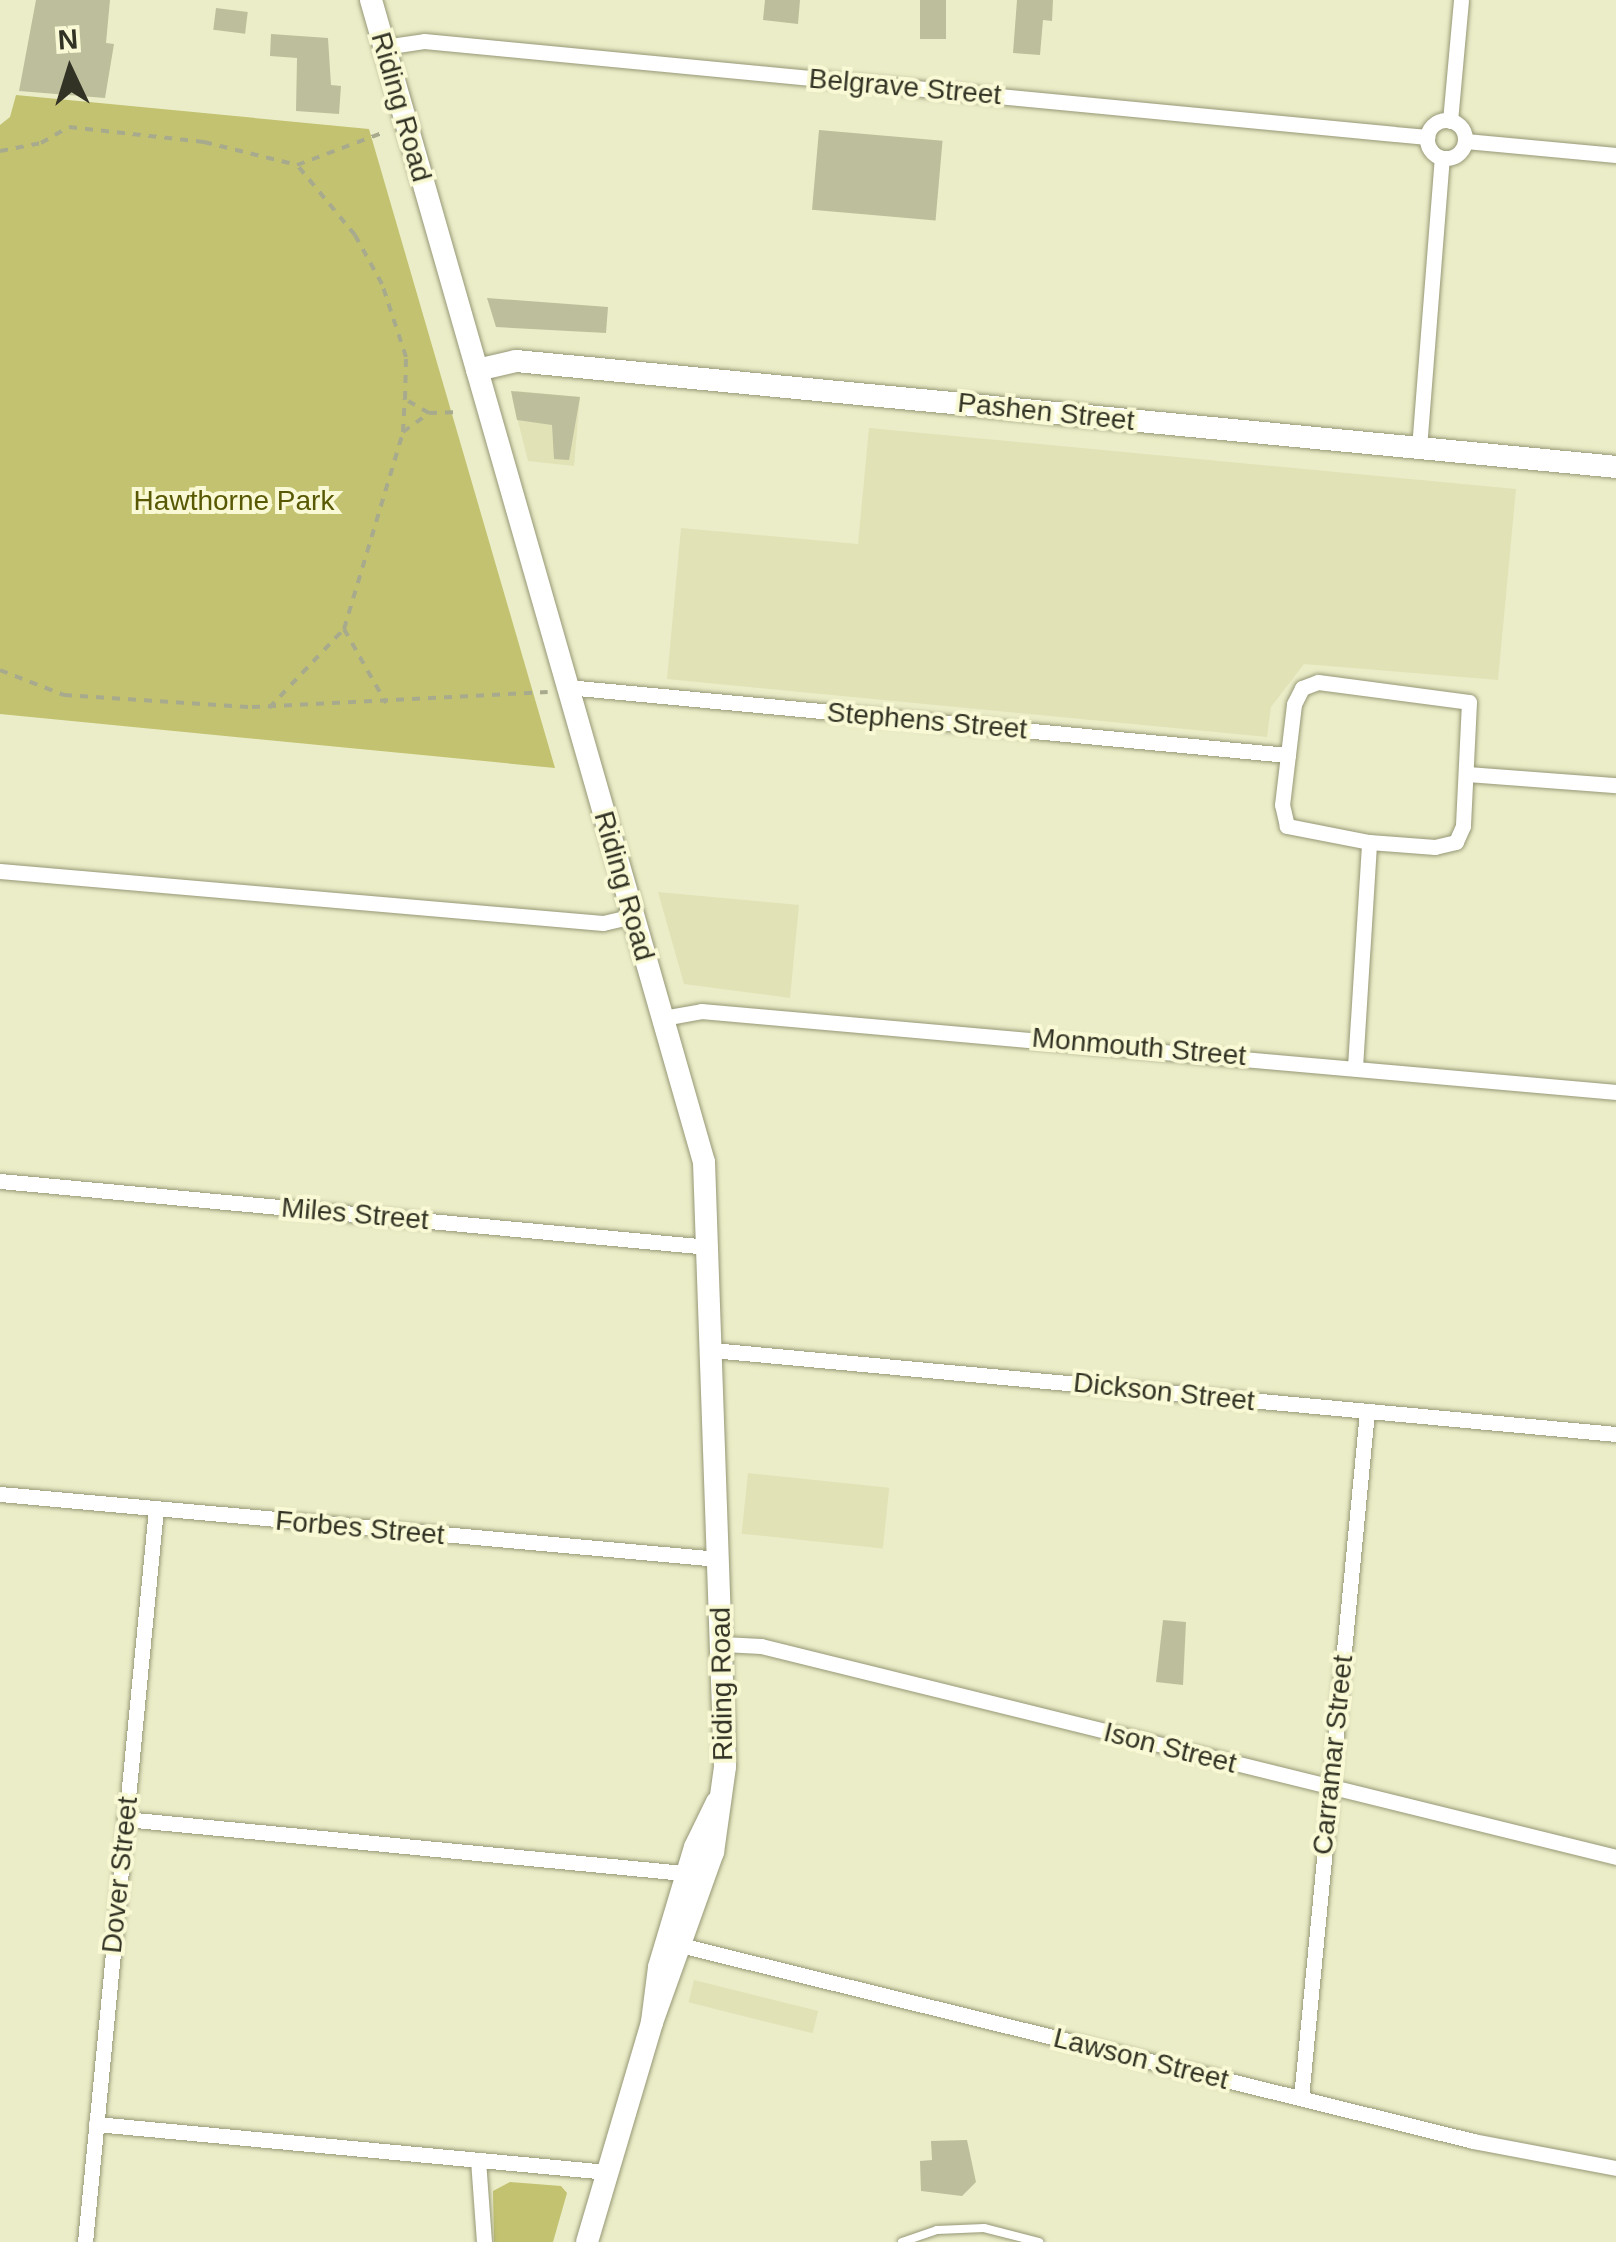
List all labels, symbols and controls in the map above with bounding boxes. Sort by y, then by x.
north arrow [20,20,120,120]
text: N [57,23,79,56]
street label: Riding Road [364,28,438,186]
street label: Belgrave Street [807,62,1003,112]
street label: Pashen Street [956,386,1136,438]
park label: Hawthorne Park [134,484,334,518]
street label: Stephens Street [826,696,1028,746]
street label: Riding Road [587,807,661,965]
street label: Monmouth Street [1031,1021,1247,1073]
street label: Miles Street [280,1191,430,1237]
street label: Dickson Street [1072,1366,1256,1418]
street label: Forbes Street [274,1504,446,1552]
street label: Riding Road [704,1607,740,1761]
street label: Carramar Street [1306,1653,1360,1857]
street label: Ison Street [1100,1715,1240,1781]
street label: Dover Street [95,1795,145,1955]
street label: Lawson Street [1050,2021,1232,2097]

